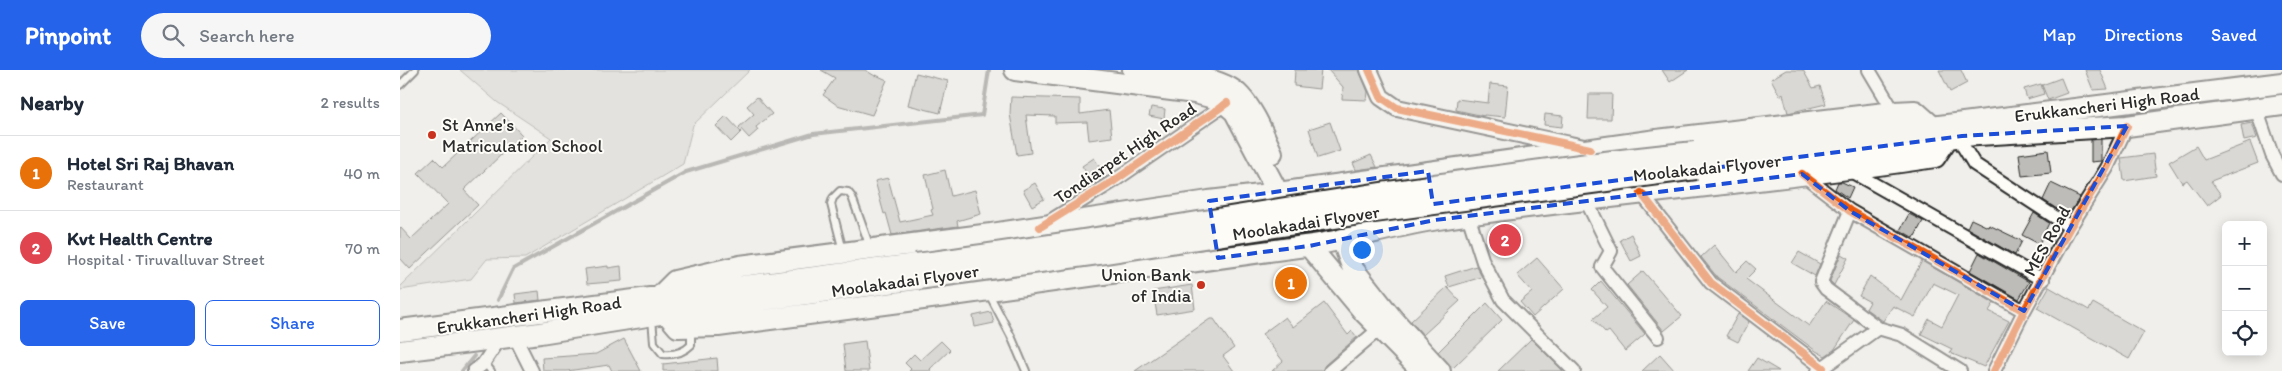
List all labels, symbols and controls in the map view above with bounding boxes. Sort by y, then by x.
search box [141,13,491,58]
text: Pinpoint [25,21,111,50]
icon: search [159,21,187,49]
text: Search here [199,24,294,47]
text: Map [2043,24,2076,46]
text: Directions [2104,24,2183,46]
text: Saved [2211,24,2257,46]
street label: Erukkancheri High Road [2013,83,2201,127]
text: Nearby [20,90,84,115]
text: 2 results [320,93,380,112]
street label: Tondiarpet High Road [1050,97,1201,209]
place label: St Anne's Matriculation School [442,114,602,157]
marker: St Anne's Matriculation School [426,129,438,141]
street label: Moolakadai Flyover [1632,149,1783,187]
text: Hotel Sri Raj Bhavan [67,152,234,175]
text: 1 [32,164,40,183]
text: 40 m [343,164,380,183]
text: Restaurant [67,175,144,194]
street label: Moolakadai Flyover [1231,200,1382,246]
street label: MES Road [2019,202,2075,280]
pin: 2 [1489,221,1521,259]
map controls [2222,221,2267,356]
button: + [2222,221,2267,266]
text: Kvt Health Centre [67,227,213,250]
your location [1349,237,1375,263]
text: 2 [32,239,40,258]
text: 70 m [345,239,380,258]
text: Hospital · Tiruvalluvar Street [67,250,265,269]
street label: Moolakadai Flyover [830,260,981,302]
place label: Union Bank of India [1101,264,1192,307]
pin: 1 [1275,264,1307,302]
button: − [2222,266,2267,311]
marker: Union Bank of India [1195,279,1207,291]
street label: Erukkancheri High Road [435,291,623,339]
button: Save [20,300,195,346]
button: Share [205,300,380,346]
button: locate [2222,311,2267,356]

